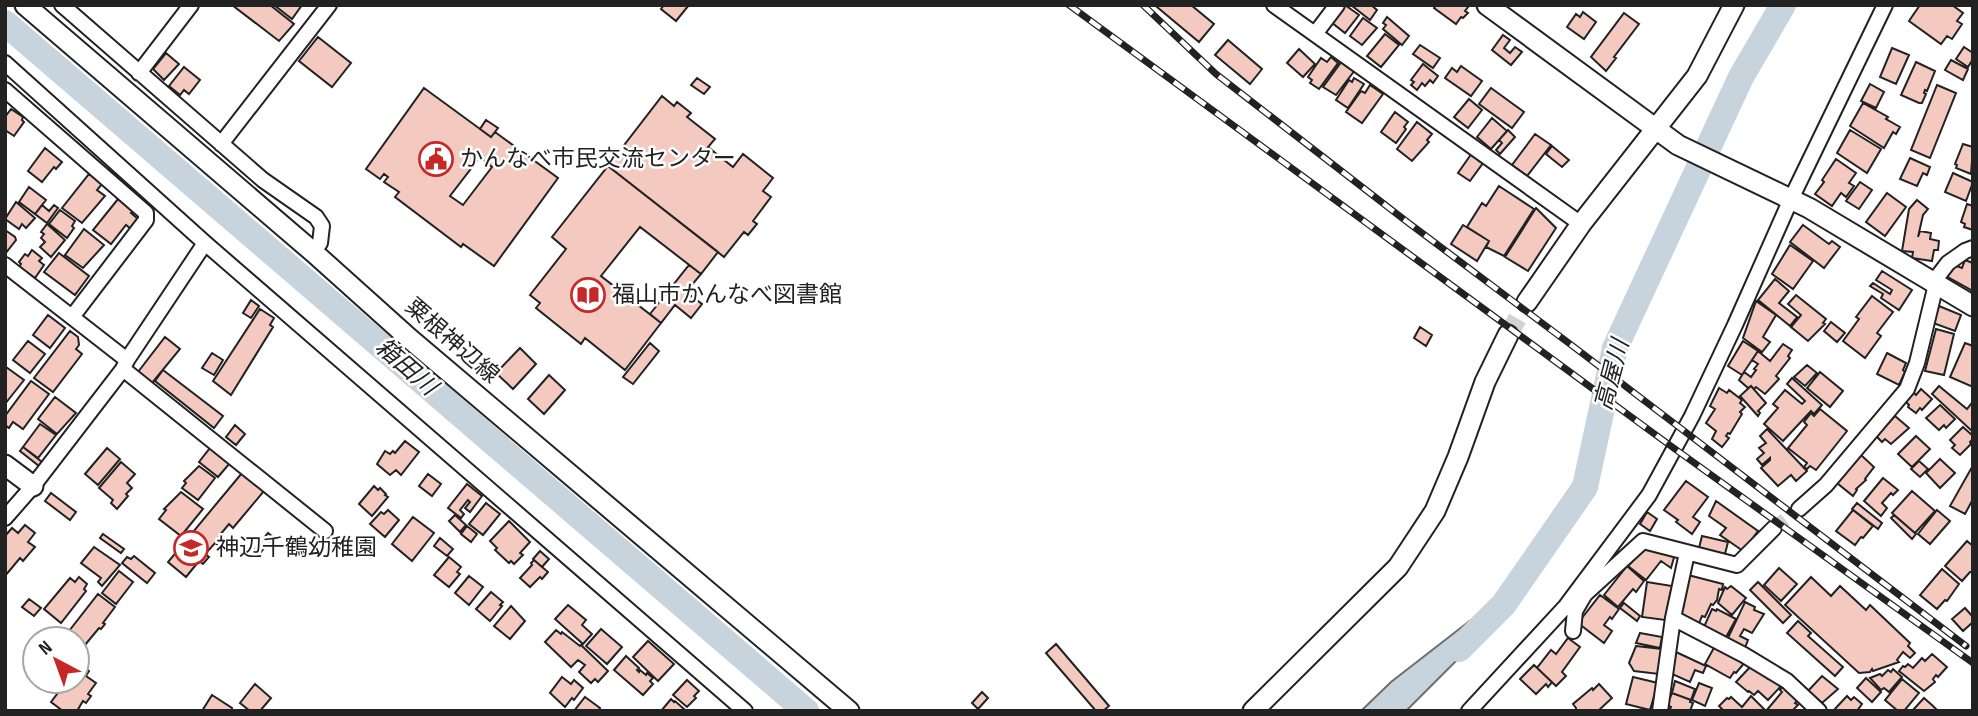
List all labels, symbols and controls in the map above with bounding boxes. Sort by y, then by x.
public building icon: かんなべ市民交流センター [417,140,455,178]
place label: かんなべ市民交流センター [460,145,736,173]
library icon: 福山市かんなべ図書館 [569,276,607,314]
place label: 福山市かんなべ図書館 [612,281,842,309]
street label: 粟根神辺線 [399,293,505,389]
water label: 箱田川 [369,332,445,404]
water label: 高屋川 [1589,334,1636,414]
school or university icon: 神辺千鶴幼稚園 [172,529,210,567]
place label: 神辺千鶴幼稚園 [216,534,377,562]
north arrow [21,625,91,695]
text: N [34,636,57,660]

